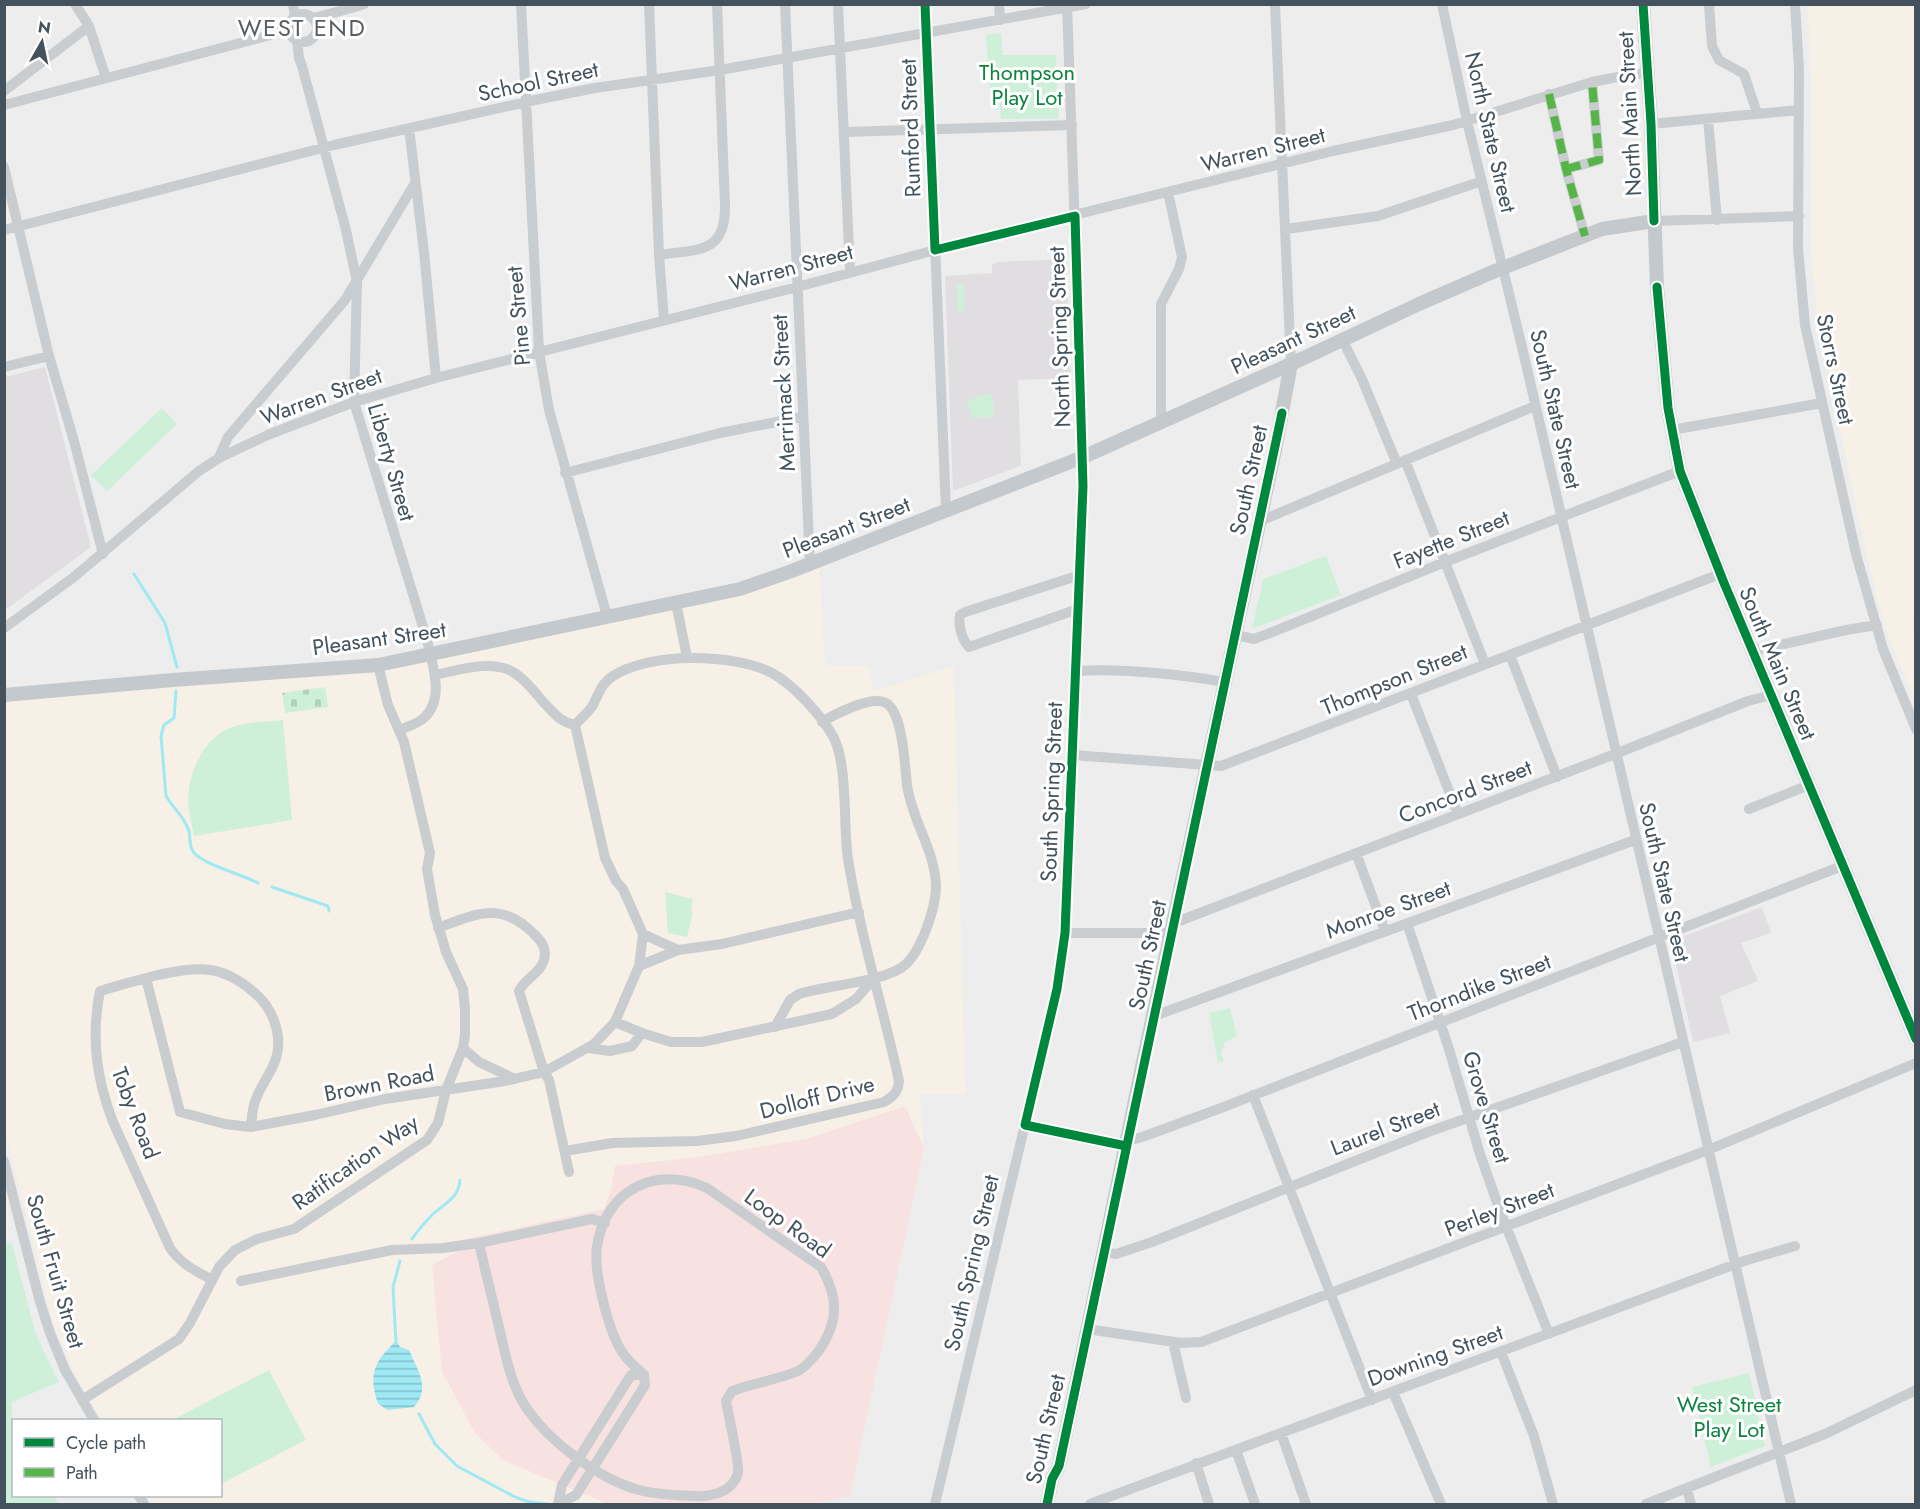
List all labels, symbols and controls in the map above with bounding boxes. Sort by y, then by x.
district label: WEST END [238,10,366,45]
north arrow [12,12,72,72]
text: N [36,15,52,40]
street label: North Main Street [1609,30,1649,197]
street label: North State Street [1457,49,1525,216]
street label: School Street [475,52,602,109]
park label: Thompson Play Lot [979,56,1075,113]
street label: Rumford Street [892,58,928,198]
street label: Warren Street [1198,118,1329,180]
street label: Warren Street [726,235,857,299]
street label: North Spring Street [1040,245,1078,428]
street label: Pine Street [498,264,538,367]
street label: Pleasant Street [1225,296,1361,382]
street label: Storrs Street [1809,311,1863,428]
street label: Merrimack Street [763,313,803,472]
street label: South State Street [1522,326,1590,493]
street label: Warren Street [256,359,387,433]
street label: Liberty Street [360,399,424,525]
street label: South Street [1221,421,1275,538]
street label: Pleasant Street [778,488,915,566]
street label: Fayette Street [1388,501,1514,577]
street label: South Main Street [1731,581,1825,745]
street label: Pleasant Street [310,613,448,663]
street label: Thompson Street [1316,635,1473,723]
street label: South Spring Street [1032,701,1070,883]
street label: Concord Street [1394,751,1537,831]
street label: South State Street [1631,799,1699,966]
street label: Monroe Street [1321,871,1456,946]
street label: South Street [1120,896,1174,1013]
street label: Thorndike Street [1403,945,1556,1029]
street label: Grove Street [1455,1047,1519,1168]
street label: Brown Road [321,1057,437,1109]
street label: Toby Road [104,1062,168,1164]
street label: Dolloff Drive [756,1067,878,1127]
street label: Laurel Street [1326,1092,1445,1163]
street label: Ratification Way [285,1106,425,1218]
street label: South Spring Street [935,1171,1007,1354]
street label: Perley Street [1440,1173,1559,1245]
street label: Loop Road [738,1181,838,1265]
street label: South Fruit Street [19,1190,93,1352]
street label: Downing Street [1363,1315,1508,1394]
street label: South Street [1017,1370,1073,1487]
park label: West Street Play Lot [1677,1388,1782,1445]
legend [12,1419,222,1497]
text: Cycle path [66,1430,146,1456]
text: Path [66,1460,98,1486]

